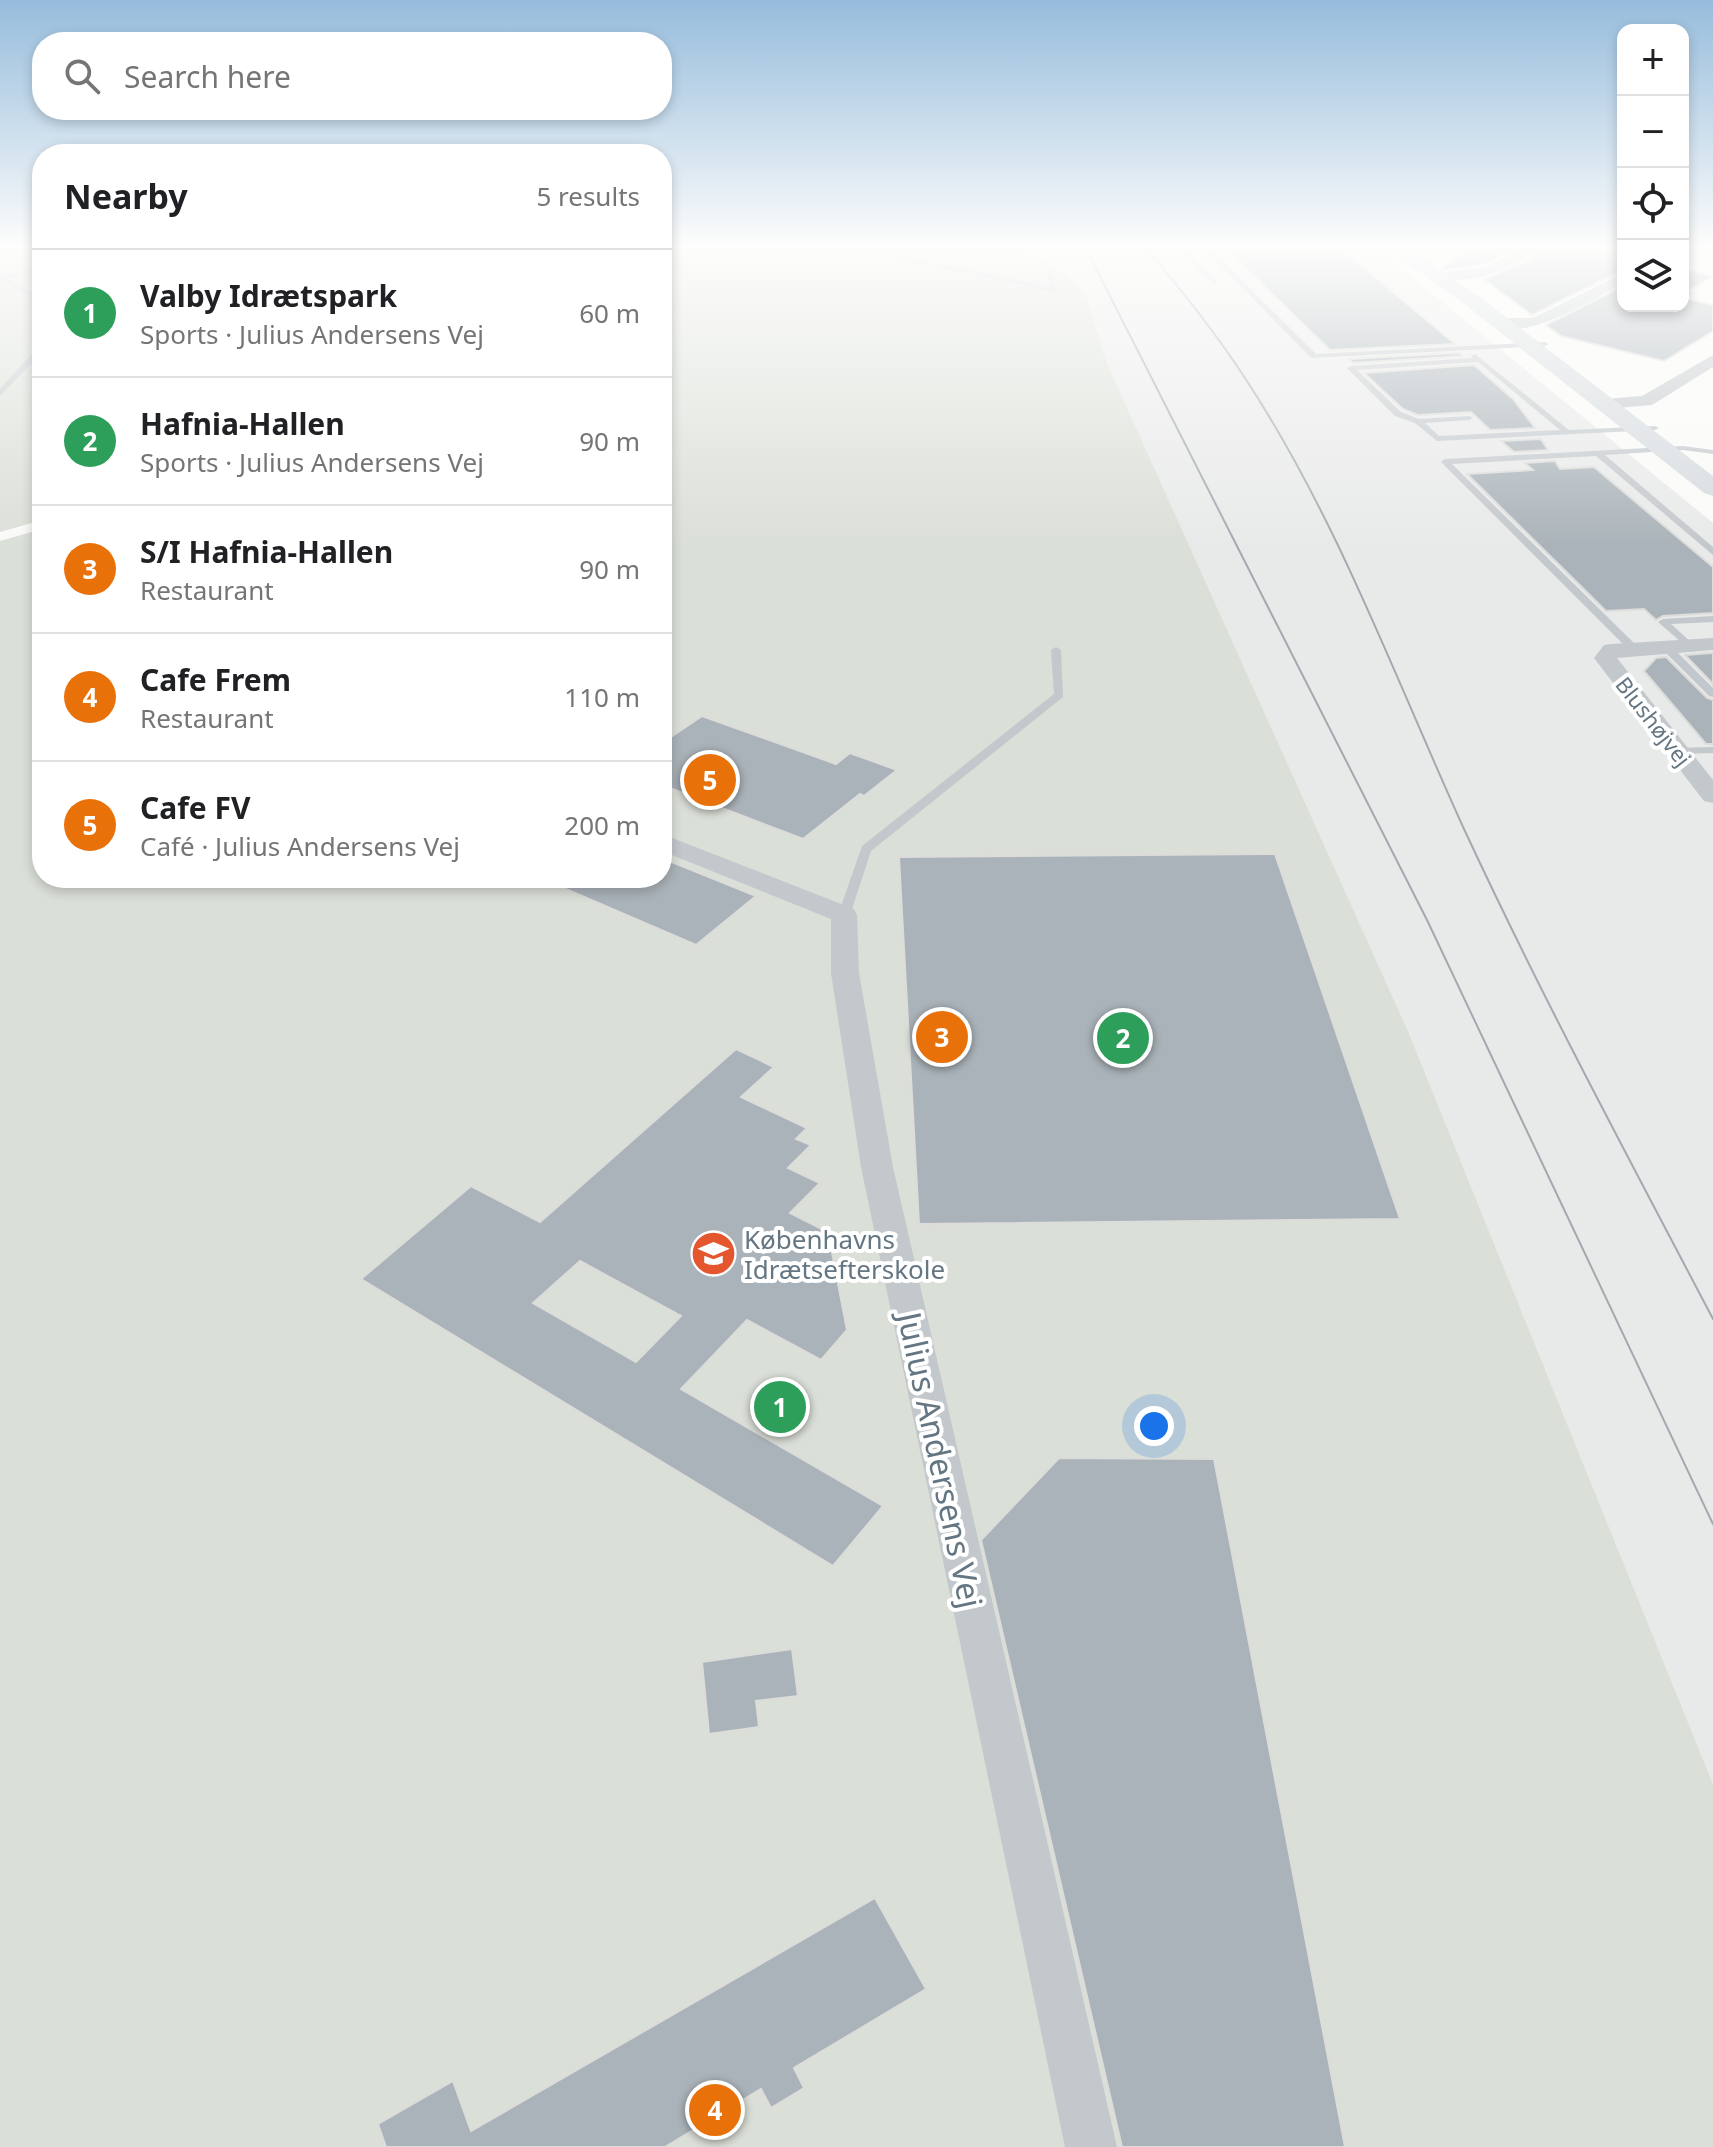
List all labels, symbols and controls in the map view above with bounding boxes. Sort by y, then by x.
map controls [1617,24,1689,312]
button: + [1617,24,1689,96]
search box [32,32,672,120]
icon: search [60,54,104,98]
text: Search here [124,56,291,97]
button: − [1617,96,1689,168]
button: locate [1617,168,1689,240]
text: Nearby [64,173,188,219]
text: 5 results [536,178,640,214]
button: layers [1617,240,1689,312]
text: Valby Idrætspark [140,275,397,316]
text: 1 [83,295,97,331]
text: 60 m [579,295,640,331]
text: Sports · Julius Andersens Vej [140,316,484,352]
text: Hafnia-Hallen [140,403,345,444]
text: 2 [83,423,97,459]
text: 90 m [579,423,640,459]
text: Sports · Julius Andersens Vej [140,444,484,480]
text: S/I Hafnia-Hallen [140,531,393,572]
text: 3 [83,551,97,587]
text: 90 m [579,551,640,587]
text: Restaurant [140,572,274,608]
text: Cafe Frem [140,659,291,700]
street label: Blushøjvej [1610,670,1698,772]
text: 4 [83,679,97,715]
text: 110 m [564,679,640,715]
text: Restaurant [140,700,274,736]
pin: 5 [684,750,736,810]
text: Cafe FV [140,787,251,828]
text: 5 [83,807,97,843]
text: 200 m [564,807,640,843]
text: Café · Julius Andersens Vej [140,828,460,864]
pin: 3 [916,1007,968,1067]
pin: 2 [1097,1008,1149,1068]
place label: Københavns Idrætsefterskole [744,1221,945,1287]
school or university icon: Københavns Idrætsefterskole [689,1230,737,1278]
street label: Julius Andersens Vej [888,1305,993,1612]
pin: 1 [754,1377,806,1437]
your location [1134,1406,1174,1446]
pin: 4 [689,2080,741,2140]

